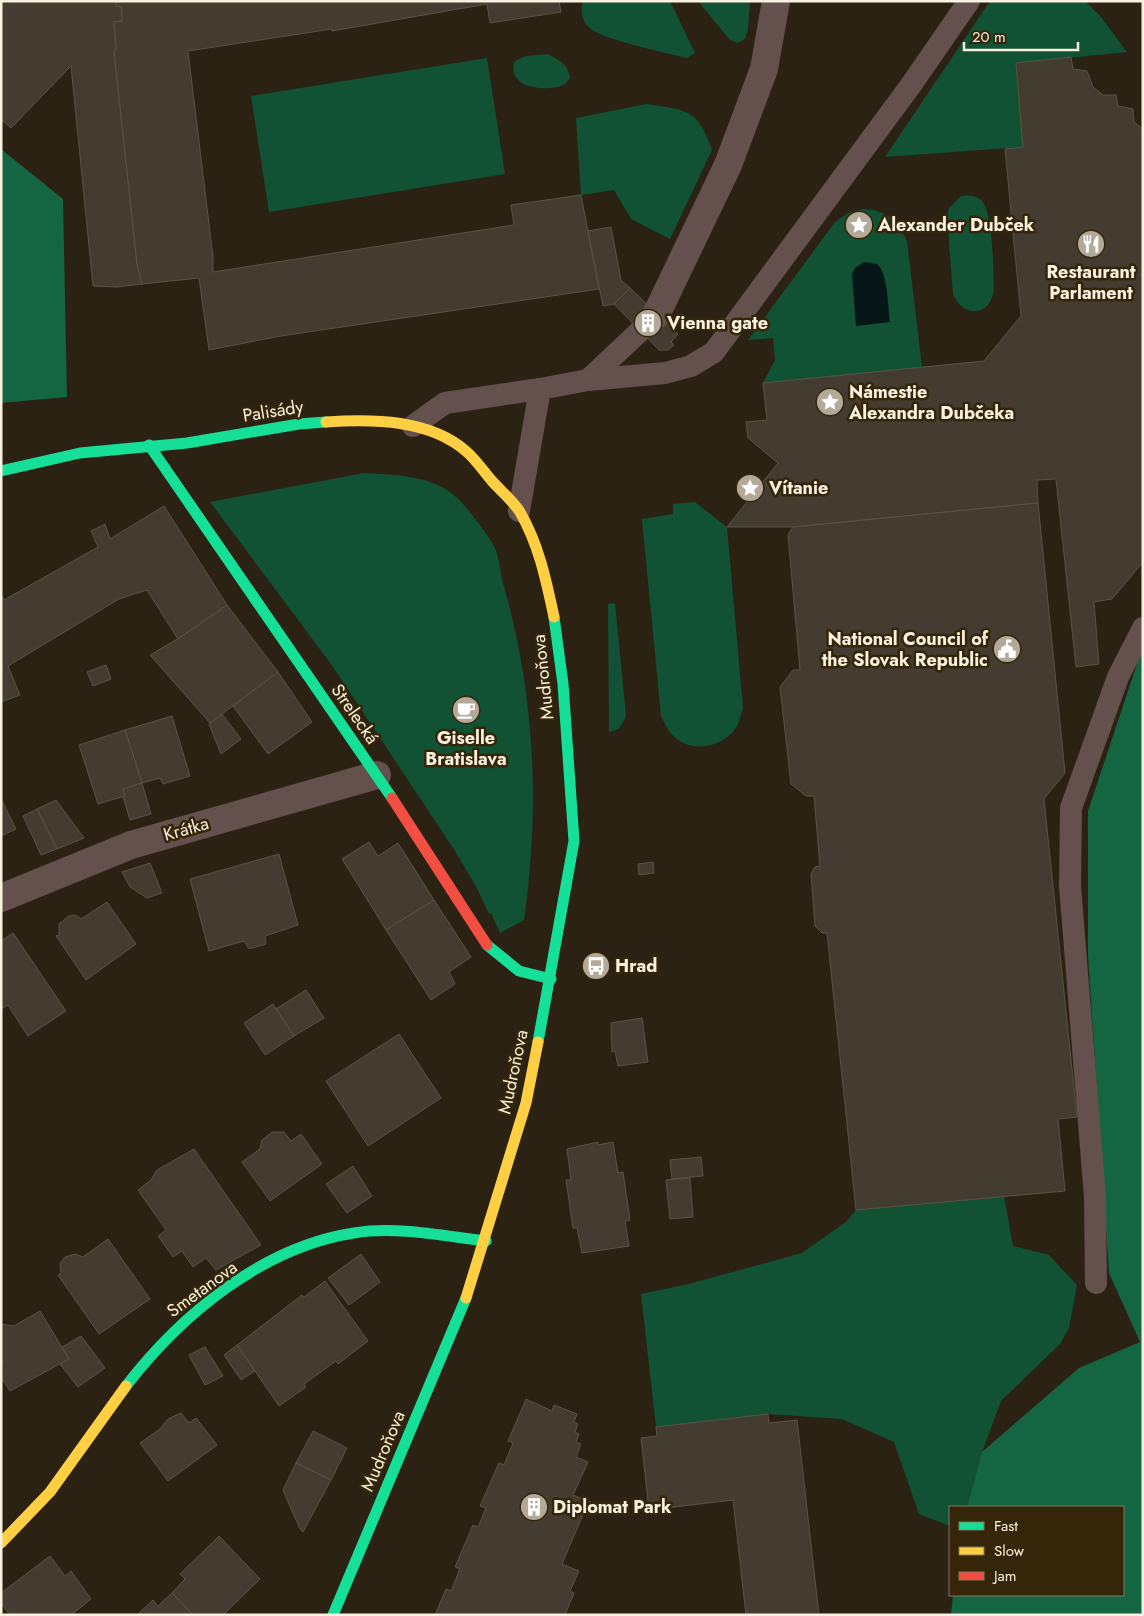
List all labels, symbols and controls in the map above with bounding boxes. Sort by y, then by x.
scale bar [964,20,1078,52]
text: 20 m [972,26,1006,48]
place icon: Alexander Dubček [844,210,874,240]
place label: Alexander Dubček [877,212,1035,238]
restaurant icon: Restaurant Parlament [1076,229,1106,259]
place label: Restaurant Parlament [1046,259,1136,306]
building icon: Vienna gate [633,308,663,338]
place label: Vienna gate [666,310,768,336]
place label: Námestie Alexandra Dubčeka [848,379,1014,426]
place icon: Námestie Alexandra Dubčeka [815,387,845,417]
street label: Palisády [241,393,305,429]
place icon: Vítanie [735,473,765,503]
place label: Vítanie [768,475,828,501]
place label: National Council of the Slovak Republic [822,626,989,673]
street label: Mudroňova [526,633,560,721]
public building icon: National Council of the Slovak Republic [992,634,1022,664]
street label: Strelecká [325,679,385,749]
cafe icon: Giselle Bratislava [451,695,481,725]
place label: Giselle Bratislava [425,725,507,772]
street label: Krátka [160,810,212,848]
bus stop icon: Hrad [581,951,611,981]
place label: Hrad [615,953,657,979]
street label: Mudroňova [491,1027,535,1117]
street label: Smetanova [161,1254,243,1324]
street label: Mudroňova [354,1407,412,1495]
building icon: Diplomat Park [519,1492,549,1522]
place label: Diplomat Park [553,1494,672,1520]
legend [949,1506,1124,1596]
text: Fast [994,1515,1018,1537]
text: Slow [994,1540,1025,1562]
text: Jam [992,1565,1017,1587]

